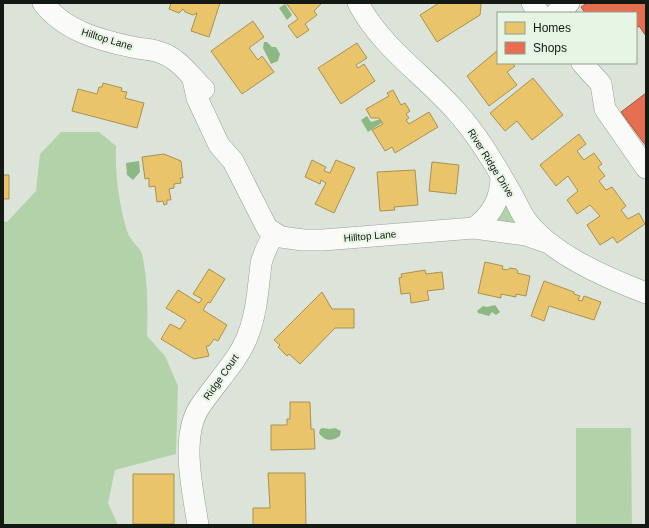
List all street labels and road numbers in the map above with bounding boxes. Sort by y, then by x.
street label: Hilltop Lane [80,26,134,52]
street label: River Ridge Drive [466,127,517,200]
street label: Hilltop Lane [343,228,397,244]
street label: Ridge Court [201,352,241,402]

